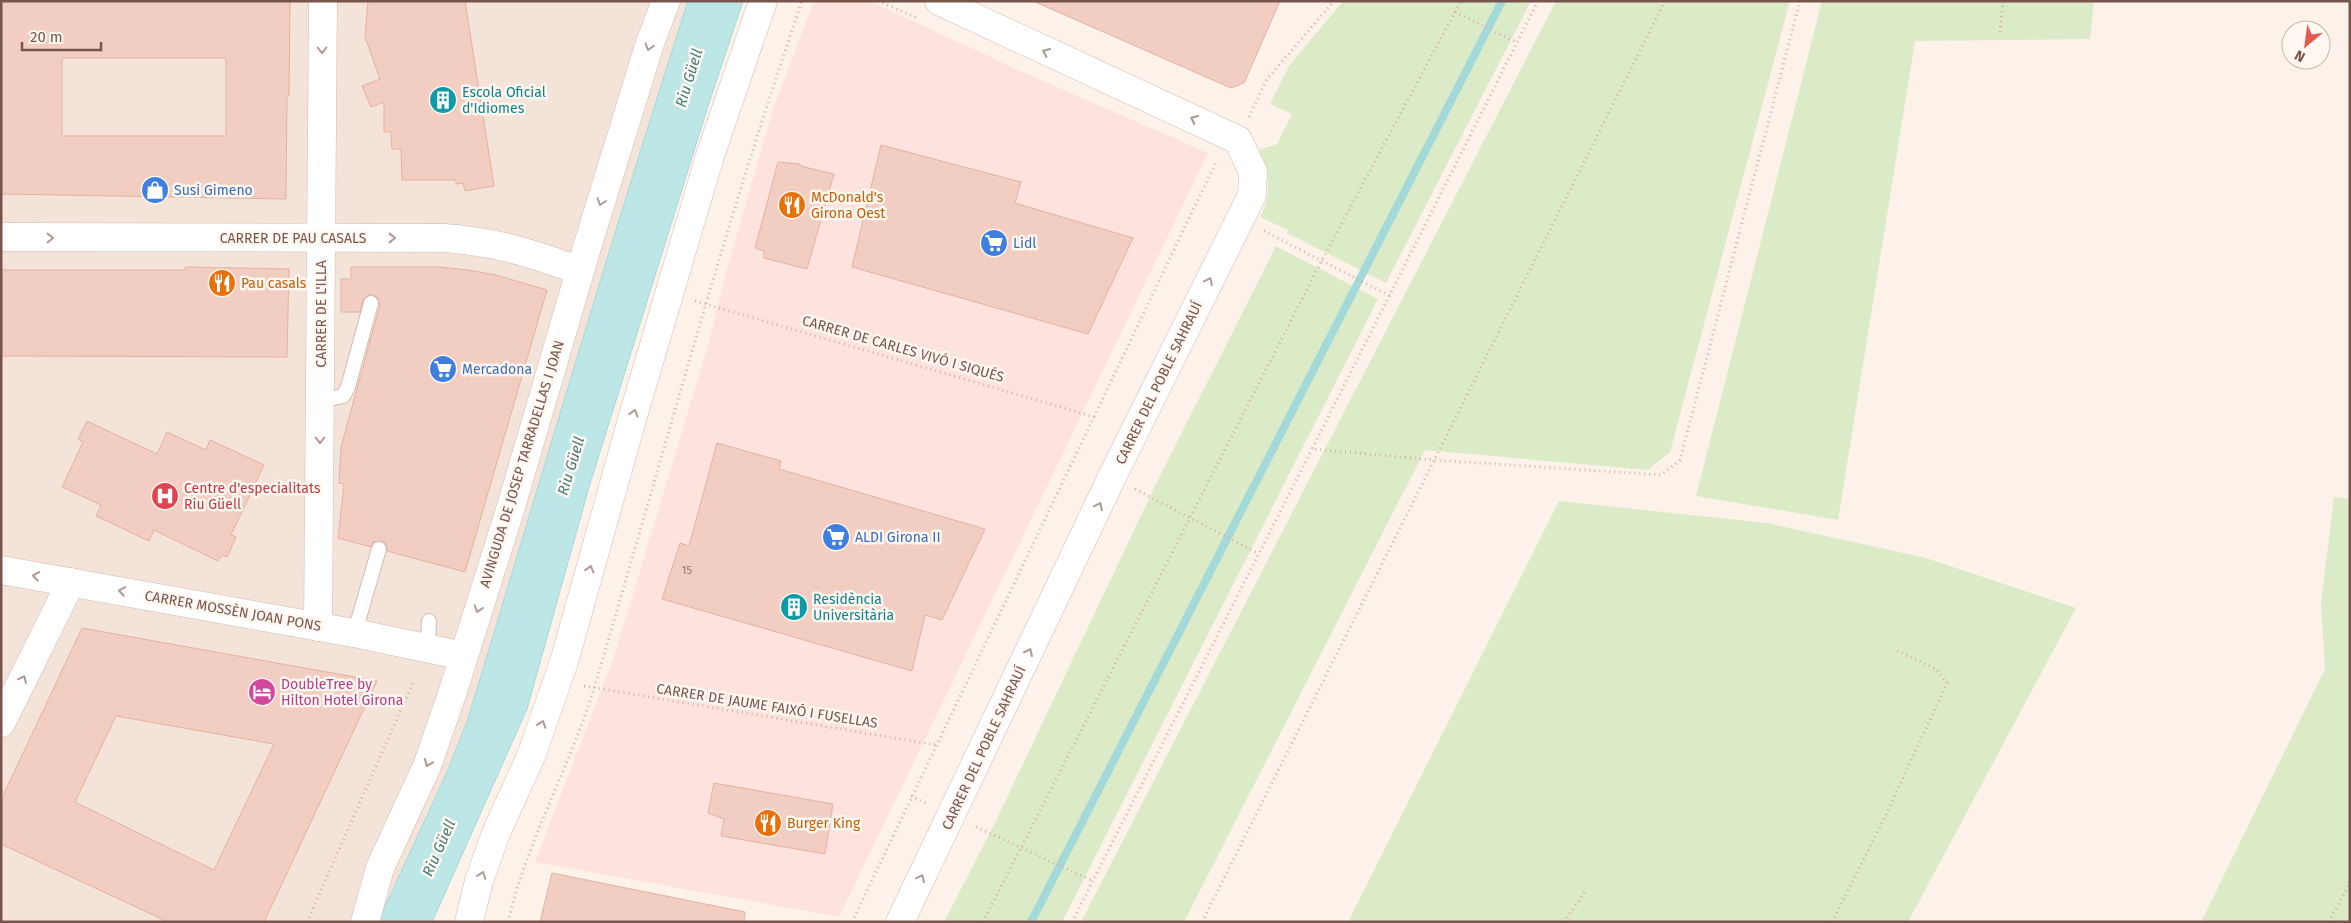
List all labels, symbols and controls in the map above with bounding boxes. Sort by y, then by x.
scale bar [22,20,101,52]
north arrow [2281,20,2331,70]
text: 20 m [30,28,63,46]
one-way arrow [645,43,655,51]
one-way arrow [317,46,327,54]
text: N [2292,46,2308,66]
water label: Riu Güell [672,47,706,109]
one-way arrow [1042,47,1051,58]
place label: Escola Oficial d'Idiomes [462,84,546,117]
building icon: Escola Oficial d'Idiomes [428,85,458,115]
one-way arrow [1190,115,1199,126]
shop icon: Susi Gimeno [140,175,170,205]
place label: Susi Gimeno [174,182,253,199]
place label: McDonald's Girona Oest [811,189,886,222]
restaurant icon: McDonald's Girona Oest [777,190,807,220]
one-way arrow [597,198,607,206]
supermarket icon: Lidl [979,228,1009,258]
street label: CARRER DE PAU CASALS [220,230,367,247]
one-way arrow [46,232,54,243]
one-way arrow [388,233,396,243]
place label: Lidl [1013,235,1036,252]
street label: CARRER DE L'ILLA [313,260,330,368]
restaurant icon: Pau casals [207,268,237,298]
place label: Pau casals [241,275,307,292]
one-way arrow [1203,277,1213,286]
street label: CARRER DEL POBLE SAHRAUÍ [1111,298,1206,467]
street label: CARRER DE CARLES VIVÓ I SIQUÉS [800,311,1007,386]
street label: AVINGUDA DE JOSEP TARRADELLAS I JOAN [476,338,568,590]
supermarket icon: Mercadona [428,354,458,384]
place label: Mercadona [462,361,532,378]
one-way arrow [629,409,639,417]
water label: Riu Güell [554,435,588,497]
one-way arrow [315,436,325,444]
place label: Centre d'especialitats Riu Güell [184,480,321,513]
hospital icon: Centre d'especialitats Riu Güell [150,481,180,511]
one-way arrow [1093,502,1103,511]
supermarket icon: ALDI Girona II [821,522,851,552]
place label: ALDI Girona II [855,529,941,546]
house number: 15 [682,564,693,577]
one-way arrow [585,566,595,574]
one-way arrow [32,571,40,582]
street label: CARRER MOSSÈN JOAN PONS [143,586,323,635]
one-way arrow [118,587,126,597]
place label: Residència Universitària [813,591,894,624]
building icon: Residència Universitària [779,592,809,622]
one-way arrow [474,604,484,613]
one-way arrow [1023,649,1033,658]
street label: CARRER DEL POBLE SAHRAUÍ [938,663,1030,833]
one-way arrow [16,675,27,684]
place label: DoubleTree by Hilton Hotel Girona [281,676,403,709]
hotel icon: DoubleTree by Hilton Hotel Girona [247,677,277,707]
street label: CARRER DE JAUME FAIXÓ I FUSELLAS [655,679,879,732]
one-way arrow [537,721,547,729]
one-way arrow [423,759,433,767]
restaurant icon: Burger King [753,808,783,838]
place label: Burger King [787,815,861,832]
water label: Riu Güell [419,817,459,879]
one-way arrow [476,871,486,879]
one-way arrow [915,874,926,883]

